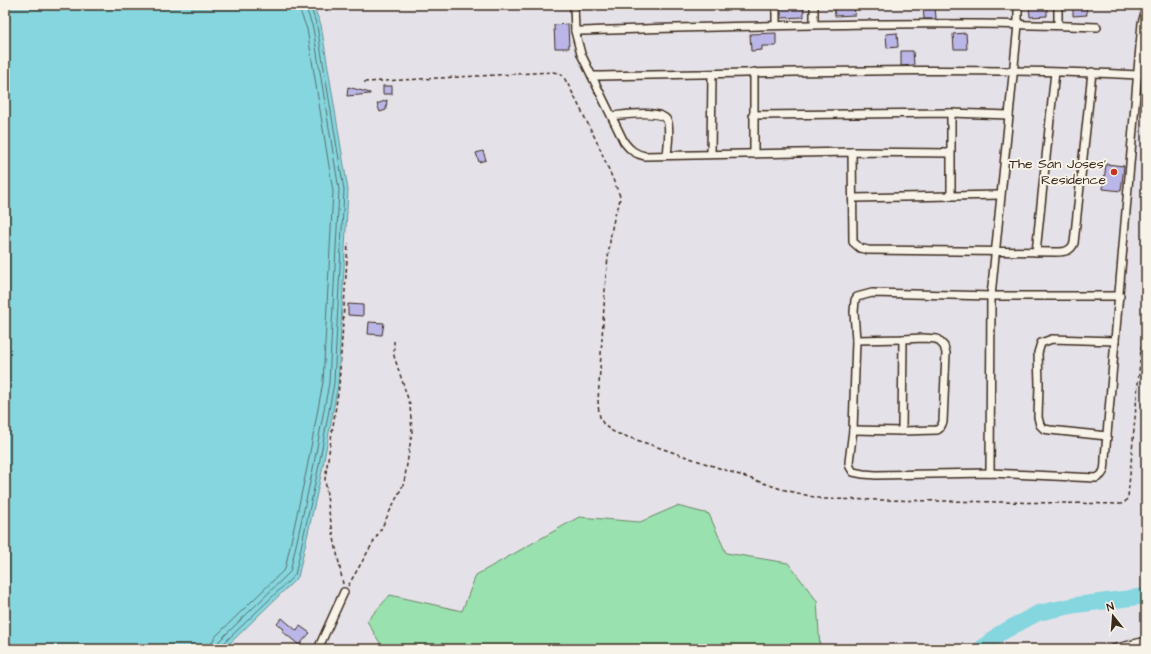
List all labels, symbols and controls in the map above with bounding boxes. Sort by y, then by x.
place label: The San Joses' Residence [1009,154,1106,190]
marker: The San Joses' Residence [1109,167,1119,177]
north arrow [1093,596,1133,636]
text: N [1105,599,1116,615]

